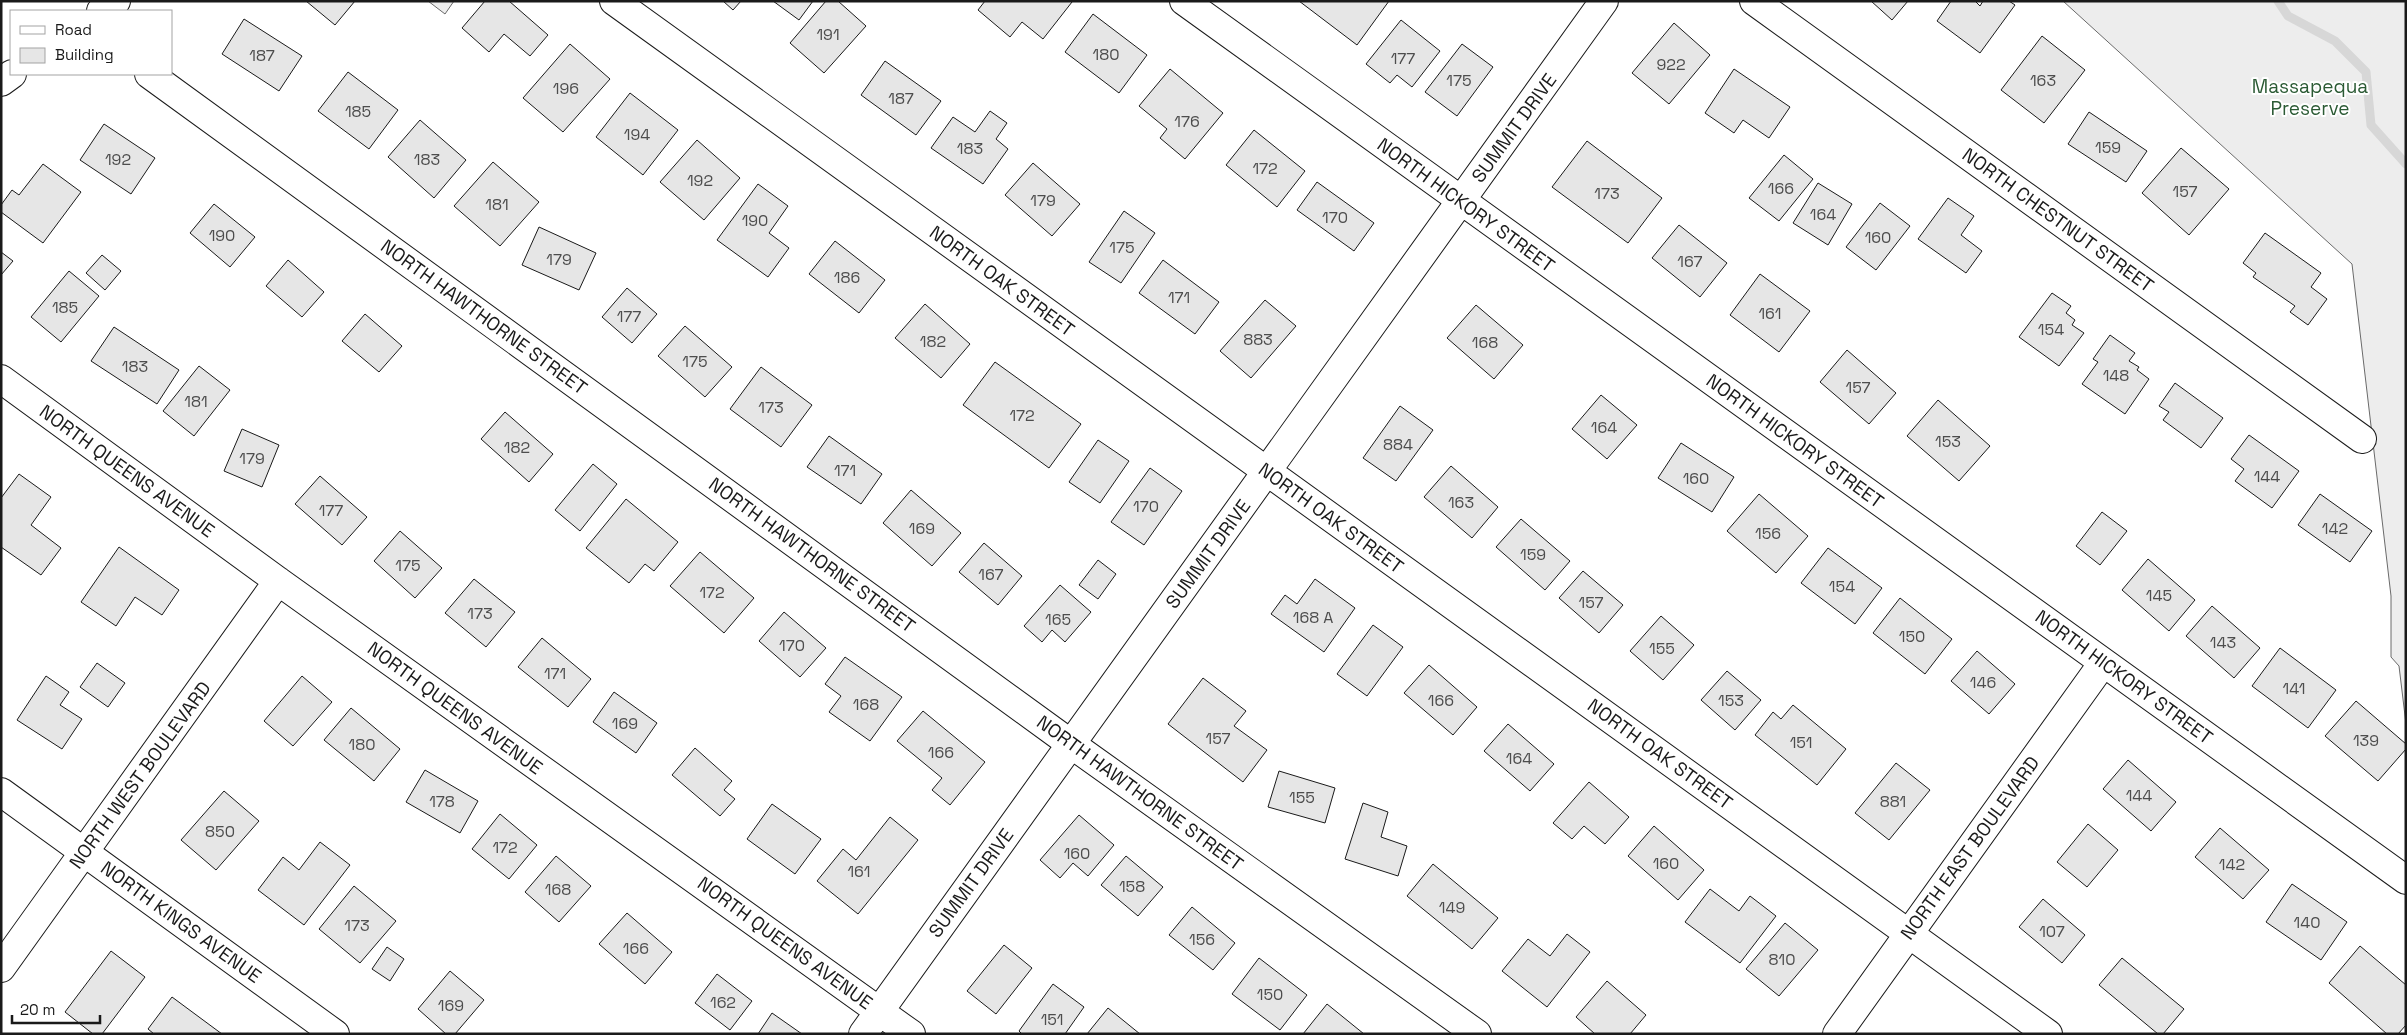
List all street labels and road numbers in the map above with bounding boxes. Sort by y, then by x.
street label: SUMMIT DRIVE [1466,68,1562,188]
street label: NORTH HICKORY STREET [1372,132,1560,278]
street label: NORTH CHESTNUT STREET [1957,142,2159,298]
street label: NORTH OAK STREET [925,220,1079,342]
street label: NORTH HAWTHORNE STREET [376,234,592,400]
street label: NORTH HICKORY STREET [1701,368,1889,514]
street label: NORTH QUEENS AVENUE [34,399,220,543]
street label: NORTH OAK STREET [1254,457,1408,579]
street label: NORTH HAWTHORNE STREET [704,472,920,638]
street label: SUMMIT DRIVE [1160,494,1256,614]
street label: NORTH HICKORY STREET [2030,604,2218,750]
street label: NORTH QUEENS AVENUE [362,636,548,780]
street label: NORTH WEST BOULEVARD [64,676,216,874]
street label: NORTH OAK STREET [1583,693,1737,815]
street label: NORTH HAWTHORNE STREET [1032,710,1248,876]
street label: NORTH EAST BOULEVARD [1895,751,2045,945]
street label: SUMMIT DRIVE [923,823,1019,943]
street label: NORTH KINGS AVENUE [96,855,266,989]
street label: NORTH QUEENS AVENUE [692,871,878,1015]

